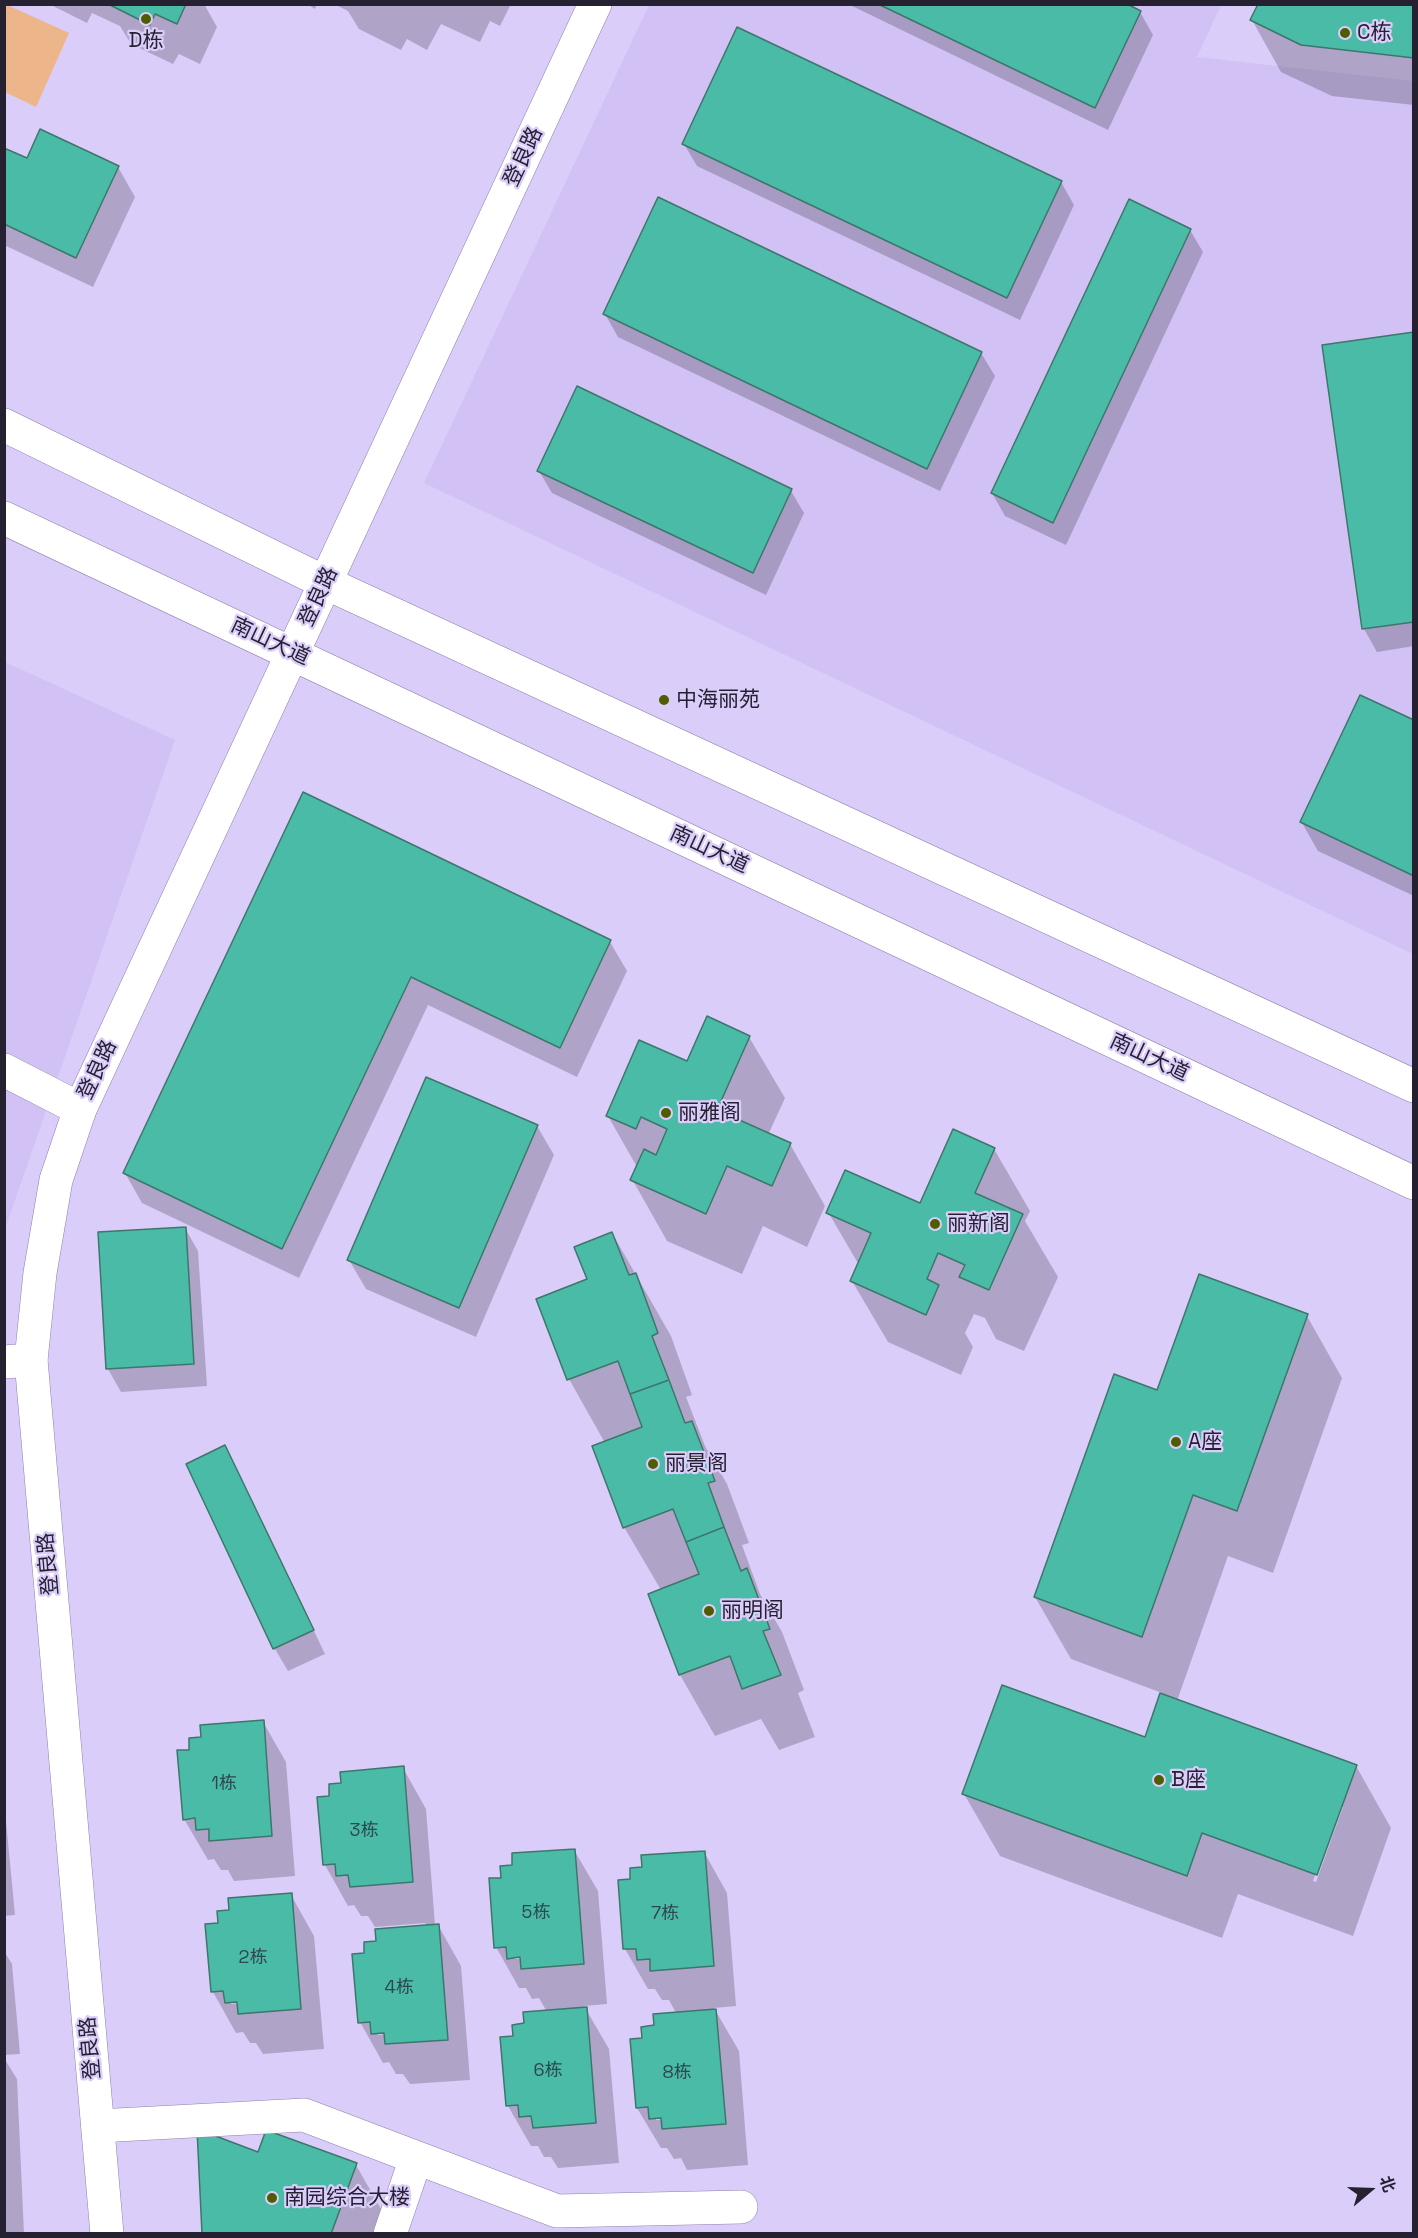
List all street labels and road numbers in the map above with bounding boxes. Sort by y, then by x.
street label: 登良路 [499,123,549,191]
street label: 登良路 [294,563,344,631]
street label: 南山大道 [227,613,313,671]
street label: 南山大道 [666,821,752,879]
street label: 南山大道 [1106,1029,1192,1087]
street label: 登良路 [73,1036,123,1104]
street label: 登良路 [34,1532,64,1596]
street label: 登良路 [76,2016,106,2080]

